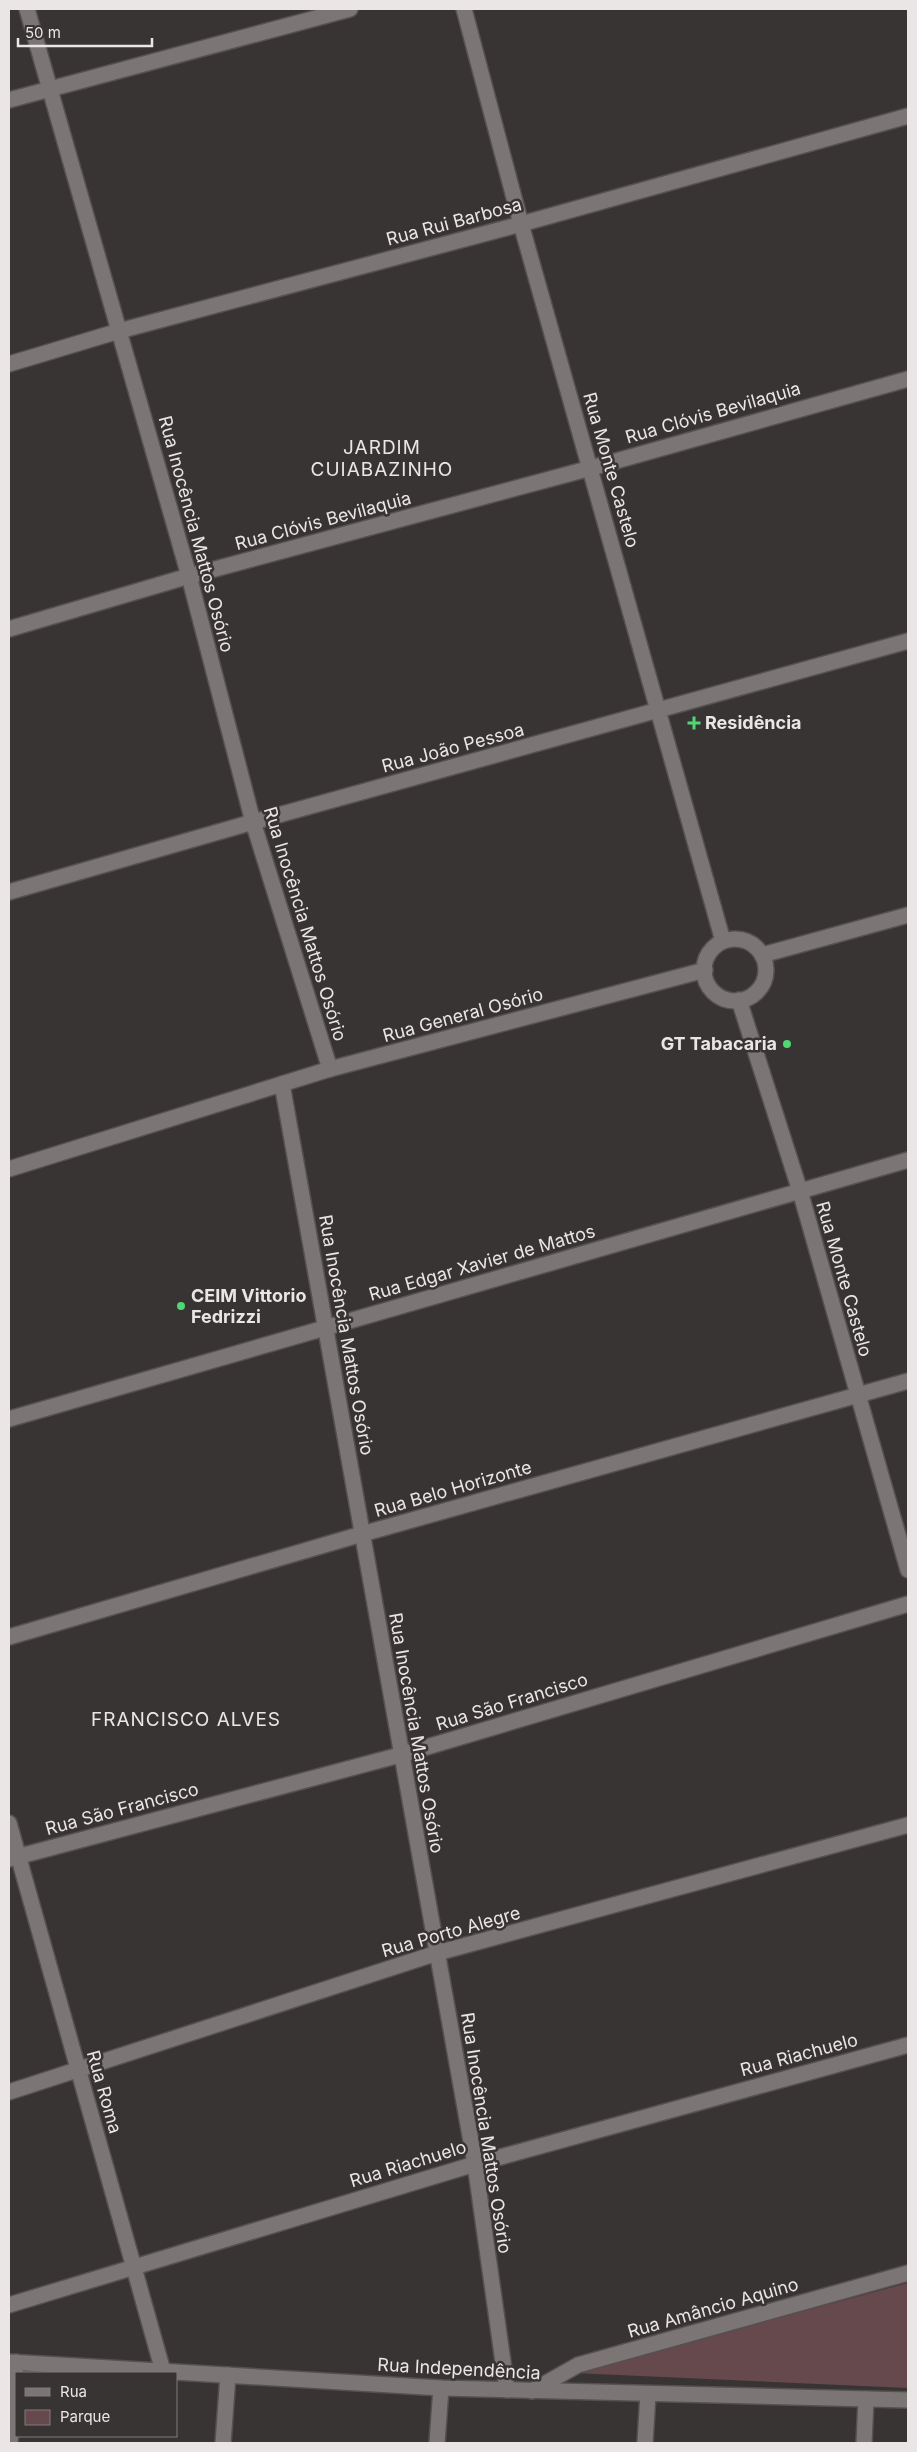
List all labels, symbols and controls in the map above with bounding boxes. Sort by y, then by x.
scale bar [18,15,151,47]
text: 50 m [25,23,61,42]
street label: Rua Rui Barbosa [384,193,524,250]
street label: Rua Clóvis Bevilaquia [623,377,803,448]
street label: Rua Monte Castelo [579,390,644,550]
street label: Rua Inocência Mattos Osório [155,413,238,654]
district label: JARDIM CUIABAZINHO [311,436,453,481]
street label: Rua Clóvis Bevilaquia [233,487,413,554]
place label: Residência [705,712,801,733]
marker: Residência [687,716,701,730]
street label: Rua João Pessoa [379,718,526,777]
street label: Rua Inocência Mattos Osório [260,804,351,1044]
street label: Rua General Osório [380,983,545,1046]
place label: GT Tabacaria [661,1033,777,1054]
marker: GT Tabacaria [781,1038,793,1050]
street label: Rua Monte Castelo [812,1199,877,1359]
street label: Rua Inocência Mattos Osório [315,1213,378,1457]
street label: Rua Edgar Xavier de Mattos [366,1220,597,1305]
place label: CEIM Vittorio Fedrizzi [191,1285,306,1327]
marker: CEIM Vittorio Fedrizzi [175,1300,187,1312]
street label: Rua Belo Horizonte [372,1456,534,1521]
street label: Rua Inocência Mattos Osório [385,1611,448,1855]
street label: Rua São Francisco [433,1668,590,1735]
district label: FRANCISCO ALVES [91,1708,281,1731]
street label: Rua São Francisco [43,1778,201,1839]
street label: Rua Porto Alegre [379,1902,523,1961]
street label: Rua Inocência Mattos Osório [457,2011,516,2255]
street label: Rua Riachuelo [738,2029,860,2080]
street label: Rua Roma [83,2048,126,2136]
street label: Rua Riachuelo [347,2136,469,2191]
street label: Rua Amâncio Aquino [625,2273,801,2342]
street label: Rua Independência [377,2354,541,2383]
legend [15,2372,178,2437]
text: Rua [60,2382,87,2401]
text: Parque [60,2407,110,2426]

